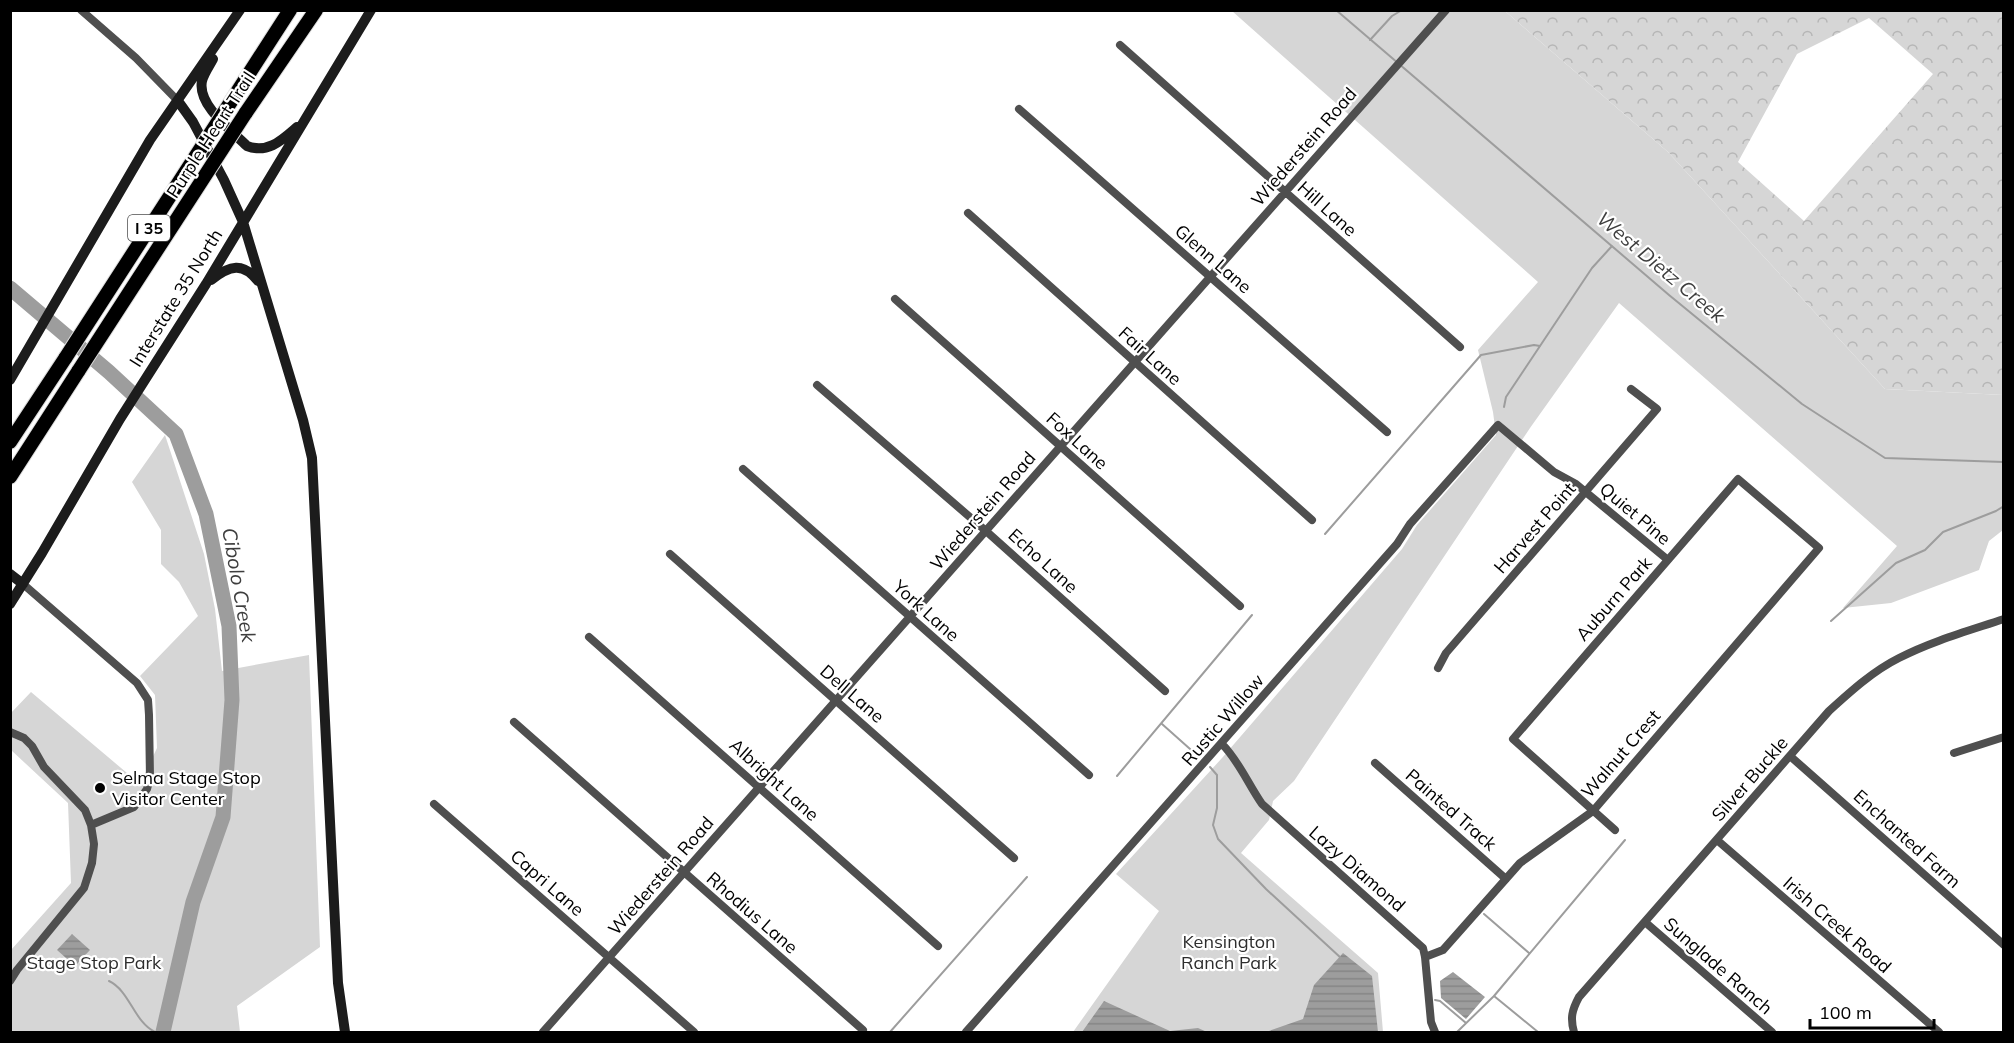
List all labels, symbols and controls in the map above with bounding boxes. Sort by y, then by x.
street label: Purple Heart Trail [161,67,260,202]
street label: Wiederstein Road [1246,83,1361,211]
street label: Hill Lane [1293,176,1362,241]
water label: West Dietz Creek [1592,206,1731,328]
road number: I 35 [128,215,170,241]
street label: Glenn Lane [1170,219,1256,298]
street label: Interstate 35 North [124,225,227,371]
street label: Fair Lane [1114,321,1187,390]
street label: Fox Lane [1042,407,1113,474]
street label: Wiederstein Road [925,447,1040,575]
street label: Harvest Point [1489,477,1581,578]
street label: Quiet Pine [1595,477,1676,550]
street label: Echo Lane [1004,523,1083,598]
water label: Cibolo Creek [217,526,262,645]
street label: Auburn Park [1571,551,1657,646]
street label: York Lane [888,574,964,646]
street label: Dell Lane [816,660,889,728]
street label: Rustic Willow [1176,669,1269,770]
street label: Walnut Crest [1576,705,1665,803]
street label: Silver Buckle [1706,731,1793,826]
street label: Albright Lane [725,733,824,826]
street label: Painted Track [1401,764,1502,856]
place label: Selma Stage Stop Visitor Center [112,766,261,810]
marker: Selma Stage Stop Visitor Center [93,781,107,795]
street label: Enchanted Farm [1849,784,1966,893]
street label: Wiederstein Road [603,812,718,940]
street label: Lazy Diamond [1304,821,1410,917]
street label: Capri Lane [506,844,589,921]
street label: Rhodius Lane [702,867,803,958]
street label: Irish Creek Road [1778,871,1896,978]
street label: Sunglade Ranch [1659,912,1777,1019]
park label: Kensington Ranch Park [1181,930,1278,974]
park label: Stage Stop Park [27,951,162,974]
scale bar [1810,992,1934,1030]
text: 100 m [1819,1001,1872,1024]

